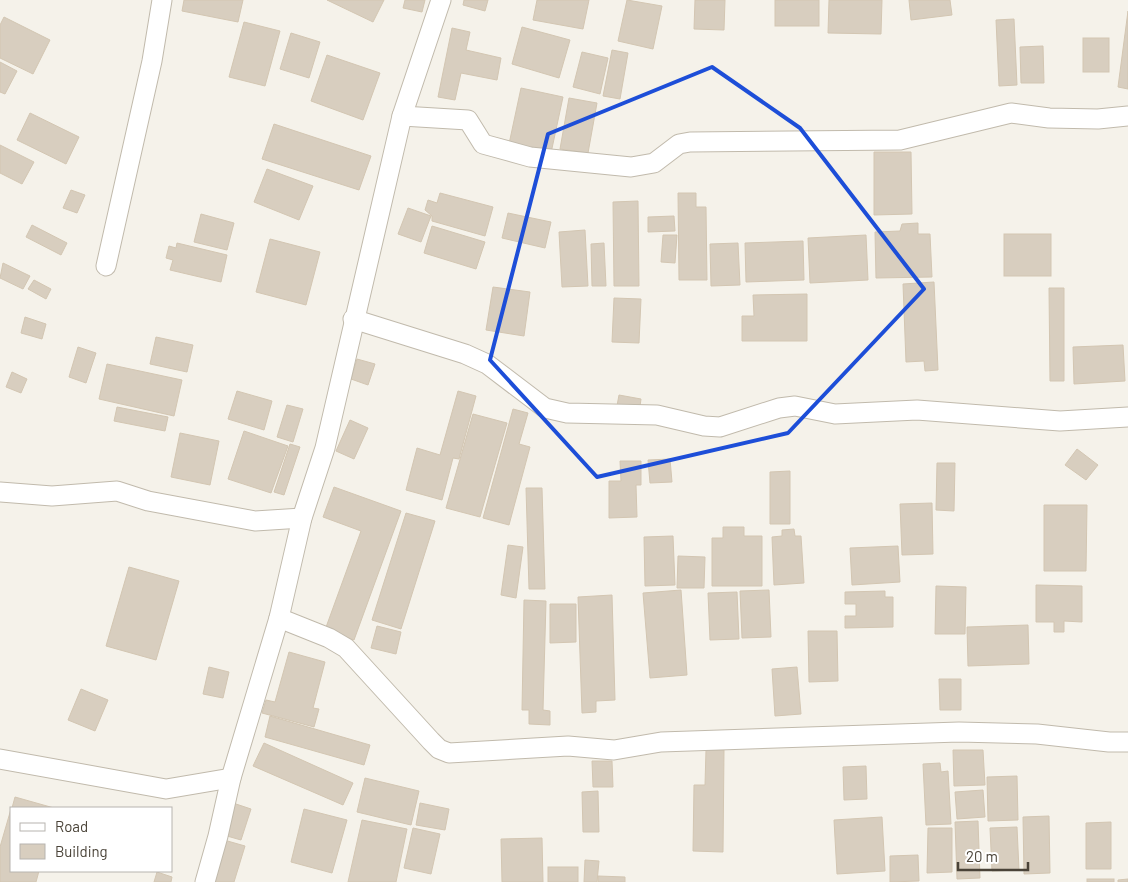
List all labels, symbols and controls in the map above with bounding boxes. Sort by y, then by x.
legend [10,807,172,872]
text: Road [55,817,88,835]
scale bar [958,840,1028,872]
text: Building [55,842,108,860]
text: 20 m [966,847,998,865]

